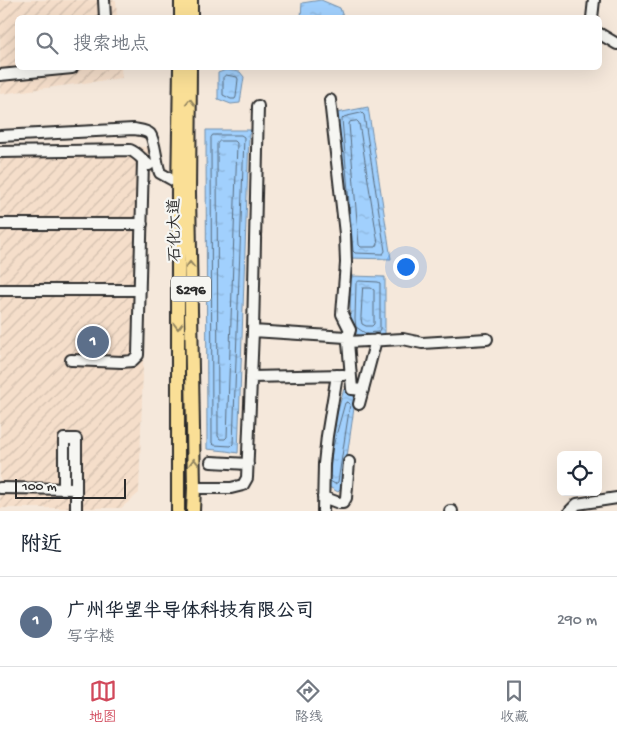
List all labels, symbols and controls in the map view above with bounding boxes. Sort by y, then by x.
search box [15,15,602,70]
icon: search [33,29,61,57]
text: 搜索地点 [73,34,149,57]
one-way arrow [185,98,195,106]
street label: 石化大道 [165,198,187,262]
your location [393,254,419,280]
one-way arrow [185,261,196,269]
road number: S296 [171,276,211,302]
one-way arrow [173,322,183,330]
pin: 1 [77,323,109,361]
map controls [557,451,602,496]
button: locate [557,451,602,496]
one-way arrow [189,458,199,466]
scale bar [15,476,126,499]
text: 100 m [22,479,57,496]
text: 附近 [20,534,62,559]
text: 广州华望半导体科技有限公司 [67,601,314,624]
text: 1 [33,612,39,631]
text: 290 m [557,612,597,631]
text: 写字楼 [67,629,115,648]
tab: 地图 [89,677,117,727]
tab: 路线 [294,677,322,727]
tab: 收藏 [500,677,528,727]

